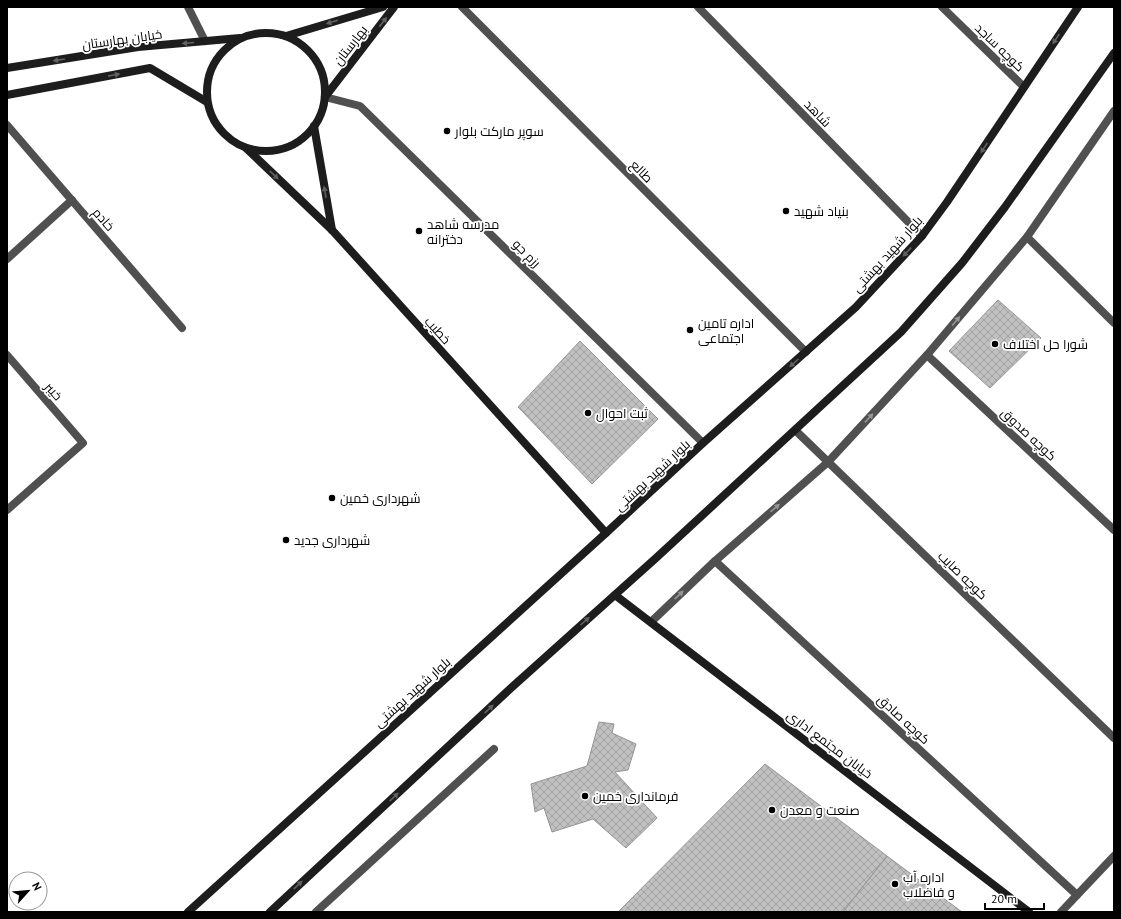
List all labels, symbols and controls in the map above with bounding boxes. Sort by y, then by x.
one-way arrow [378,16,387,27]
one-way arrow [326,19,338,25]
street label: کوچه ساجد [971,19,1028,76]
street label: بهارستان [329,22,371,69]
street label: خیابان بهارستان [81,25,163,54]
one-way arrow [1052,34,1060,45]
one-way arrow [181,39,194,46]
one-way arrow [53,57,65,63]
one-way arrow [108,72,120,78]
street label: شاهد [800,96,835,131]
place label: سوپر مارکت بلوار [454,123,544,141]
marker: سوپر مارکت بلوار [442,126,452,136]
one-way arrow [980,142,988,153]
street label: طالع [627,156,657,186]
one-way arrow [269,170,279,180]
one-way arrow [322,186,328,198]
place label: بنیاد شهید [794,203,849,220]
street label: خادم [88,204,118,235]
marker: بنیاد شهید [781,206,791,216]
street label: بلوار شهید بهشتی [848,212,926,296]
place label: مدرسه شاهد دخترانه [427,216,499,248]
marker: مدرسه شاهد دخترانه [414,226,424,236]
street label: رزم جو [508,236,544,272]
one-way arrow [902,247,912,257]
street label: خطیب [421,313,454,348]
place label: اداره تامین اجتماعی [698,315,754,347]
one-way arrow [951,316,960,326]
marker: اداره تامین اجتماعی [685,325,695,335]
place label: شورا حل اختلاف [1003,336,1088,353]
marker: شورا حل اختلاف [990,339,1000,349]
one-way arrow [789,358,799,367]
street label: خیبر [40,378,66,404]
street label: کوچه صدوق [997,404,1060,465]
place label: ثبت احوال [596,405,648,422]
marker: ثبت احوال [583,408,593,418]
one-way arrow [864,413,874,423]
street label: بلوار شهید بهشتی [611,436,694,515]
place label: شهرداری خمین [340,490,420,507]
marker: شهرداری خمین [327,493,337,503]
one-way arrow [770,503,781,512]
place label: شهرداری جدید [294,532,370,549]
marker: شهرداری جدید [281,535,291,545]
street label: کوچه صایب [934,548,991,604]
one-way arrow [674,590,684,600]
one-way arrow [580,617,591,626]
street label: بلوار شهید بهشتی [370,653,454,731]
street label: کوچه صادق [873,691,934,749]
one-way arrow [484,704,494,713]
street label: خیابان مجتمع اداری [783,707,876,782]
place label: فرمانداری خمین [593,788,678,805]
marker: فرمانداری خمین [580,791,590,801]
one-way arrow [389,793,398,802]
place label: صنعت و معدن [780,802,860,819]
marker: صنعت و معدن [767,805,777,815]
place label: اداره آب و فاضلاب [903,869,955,901]
north arrow [8,871,48,911]
marker: اداره آب و فاضلاب [890,879,900,889]
text: N [29,880,45,893]
one-way arrow [293,881,303,890]
scale bar [985,885,1044,911]
text: 20 m [991,891,1017,906]

